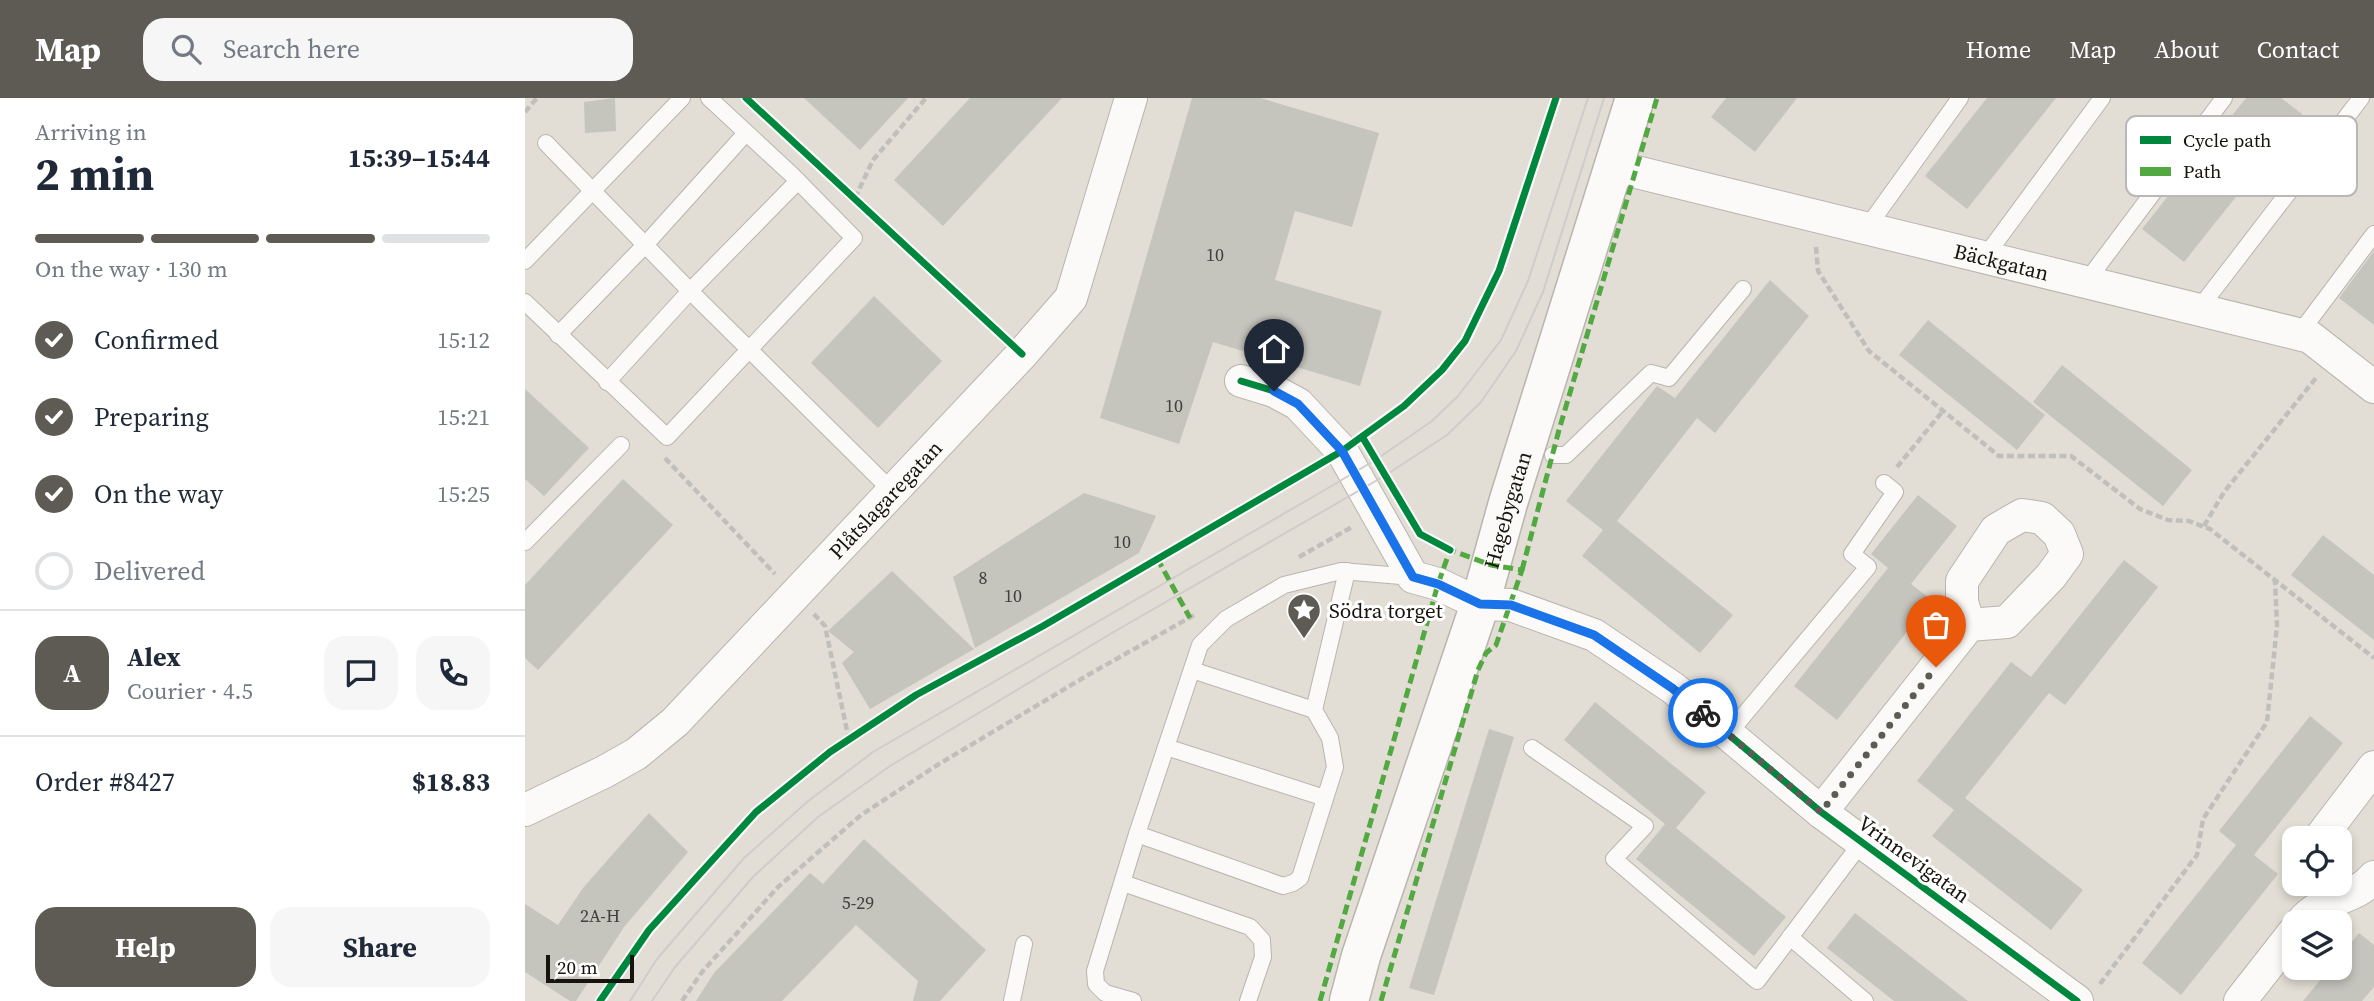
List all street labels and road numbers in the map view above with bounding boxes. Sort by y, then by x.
street label: Bäckgatan [1951,236,2052,287]
street label: Plåtslagaregatan [822,433,948,565]
street label: Hagebygatan [1476,447,1538,572]
street label: Vrinnevigatan [1852,808,1976,910]

